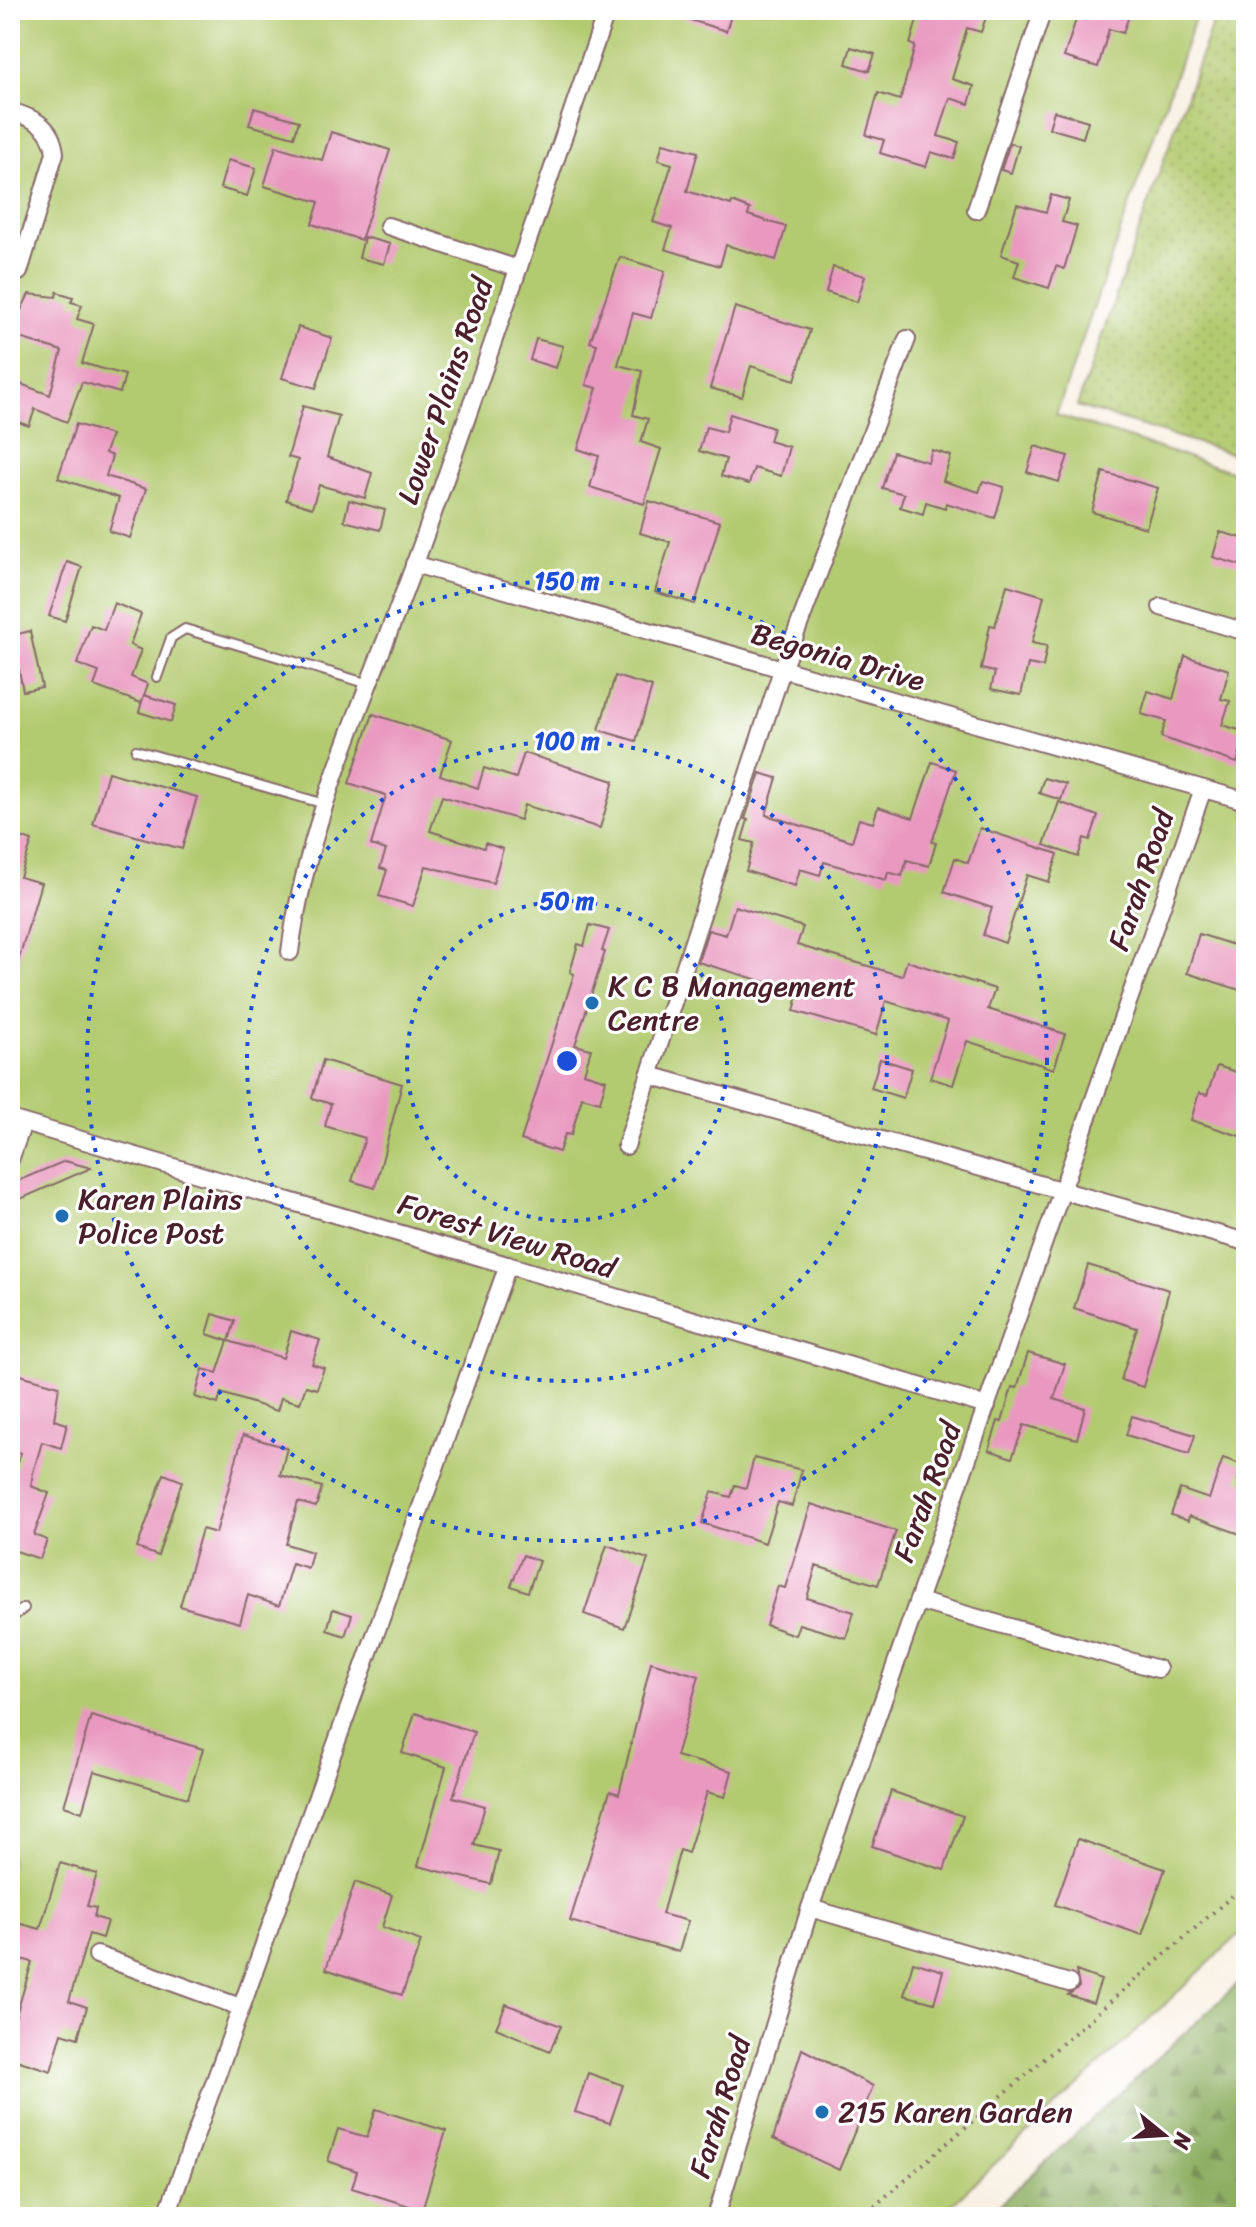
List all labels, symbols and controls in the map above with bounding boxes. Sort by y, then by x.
street label: Lower Plains Road [381,268,510,512]
text: 150 m [535,560,600,602]
street label: Begonia Drive [745,606,931,708]
text: 100 m [534,720,600,762]
street label: Farah Road [1092,800,1191,958]
text: 50 m [540,880,595,922]
place label: K C B Management Centre [608,959,856,1047]
marker: K C B Management Centre [583,994,601,1012]
centre of rings [553,1047,581,1075]
place label: Karen Plains Police Post [78,1172,243,1260]
street label: Forest View Road [391,1177,625,1295]
marker: Karen Plains Police Post [53,1207,71,1225]
street label: Farah Road [877,1412,978,1570]
street label: Farah Road [673,2027,768,2185]
place label: 215 Karen Garden [838,2085,1073,2139]
north arrow [1124,2095,1204,2175]
marker: 215 Karen Garden [813,2103,831,2121]
text: N [1161,2127,1204,2155]

